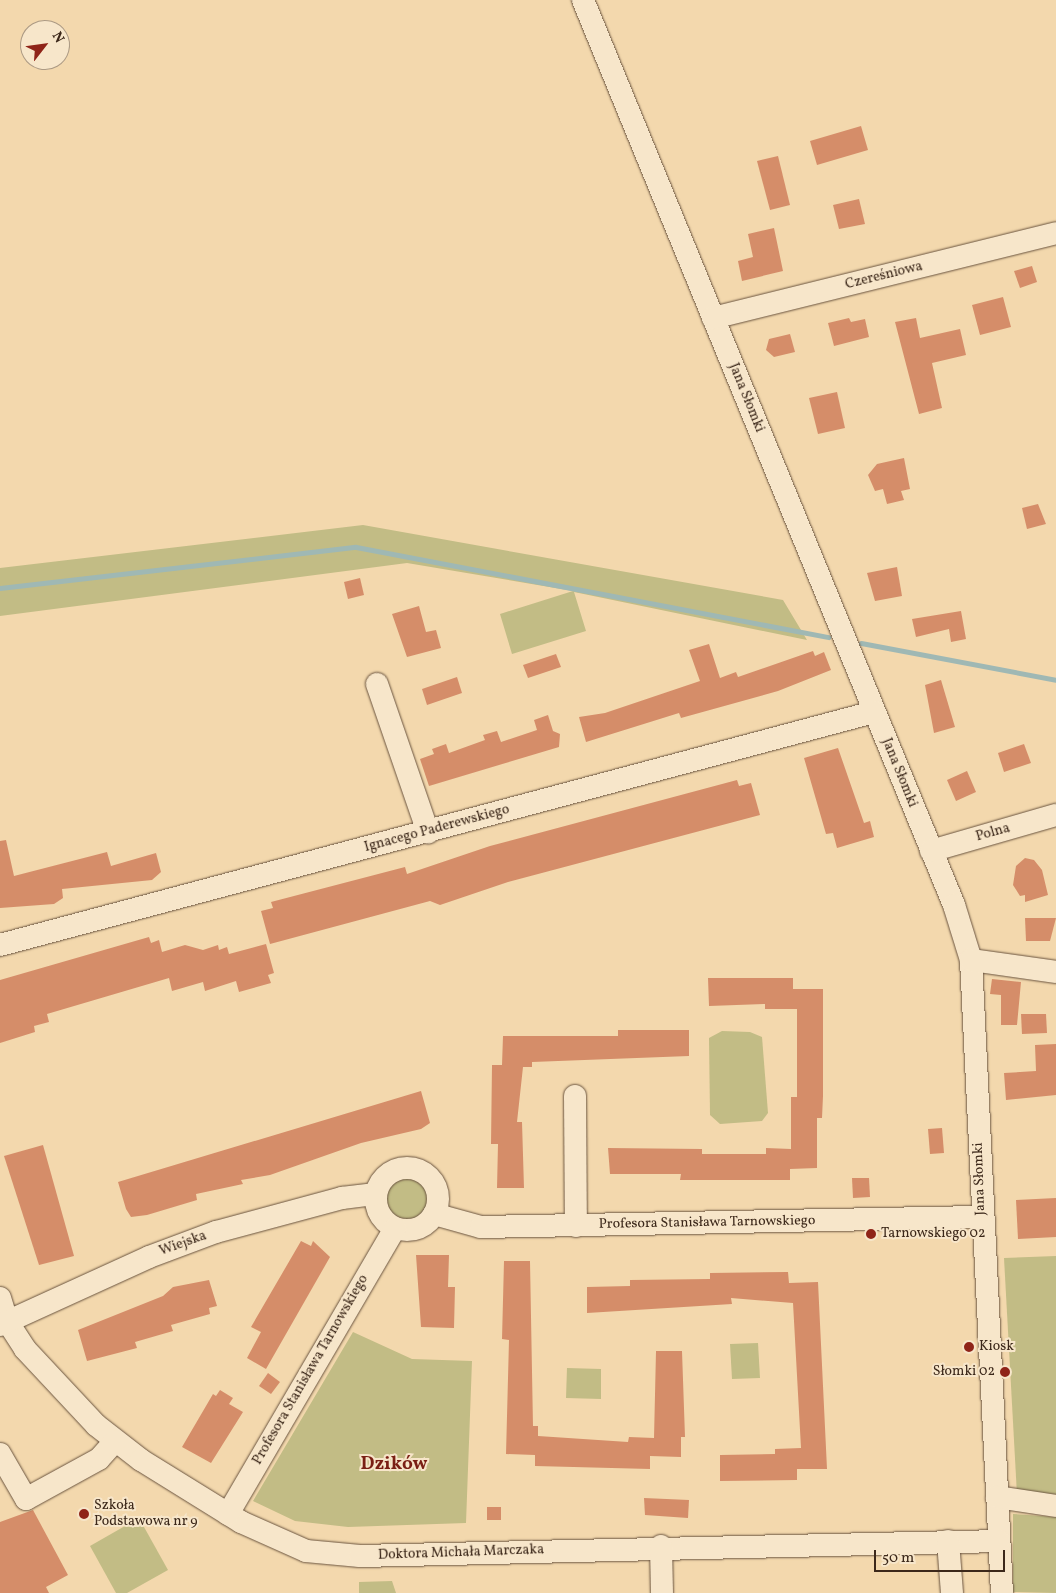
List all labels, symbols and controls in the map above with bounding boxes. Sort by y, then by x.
north arrow [20,20,70,70]
text: N [47,29,68,47]
street label: Czereśniowa [844,258,924,294]
street label: Jana Słomki [724,361,768,435]
street label: Jana Słomki [877,736,921,810]
street label: Ignacego Paderewskiego [363,802,511,856]
street label: Polna [974,820,1012,846]
street label: Jana Słomki [970,1142,990,1216]
street label: Profesora Stanisława Tarnowskiego [598,1213,816,1233]
place label: Tarnowskiego 02 [881,1226,985,1242]
street label: Wiejska [157,1228,209,1260]
marker: Tarnowskiego 02 [865,1228,877,1240]
street label: Profesora Stanisława Tarnowskiego [249,1272,373,1468]
place label: Kiosk [979,1339,1014,1355]
marker: Kiosk [963,1341,975,1353]
place label: Słomki 02 [933,1364,995,1380]
marker: Słomki 02 [999,1366,1011,1378]
district label: Dzików [360,1454,428,1476]
place label: Szkoła Podstawowa nr 9 [94,1498,198,1530]
marker: Szkoła Podstawowa nr 9 [78,1508,90,1520]
scale bar [876,1540,1007,1572]
street label: Doktora Michała Marczaka [378,1542,544,1564]
text: 50 m [882,1548,914,1569]

